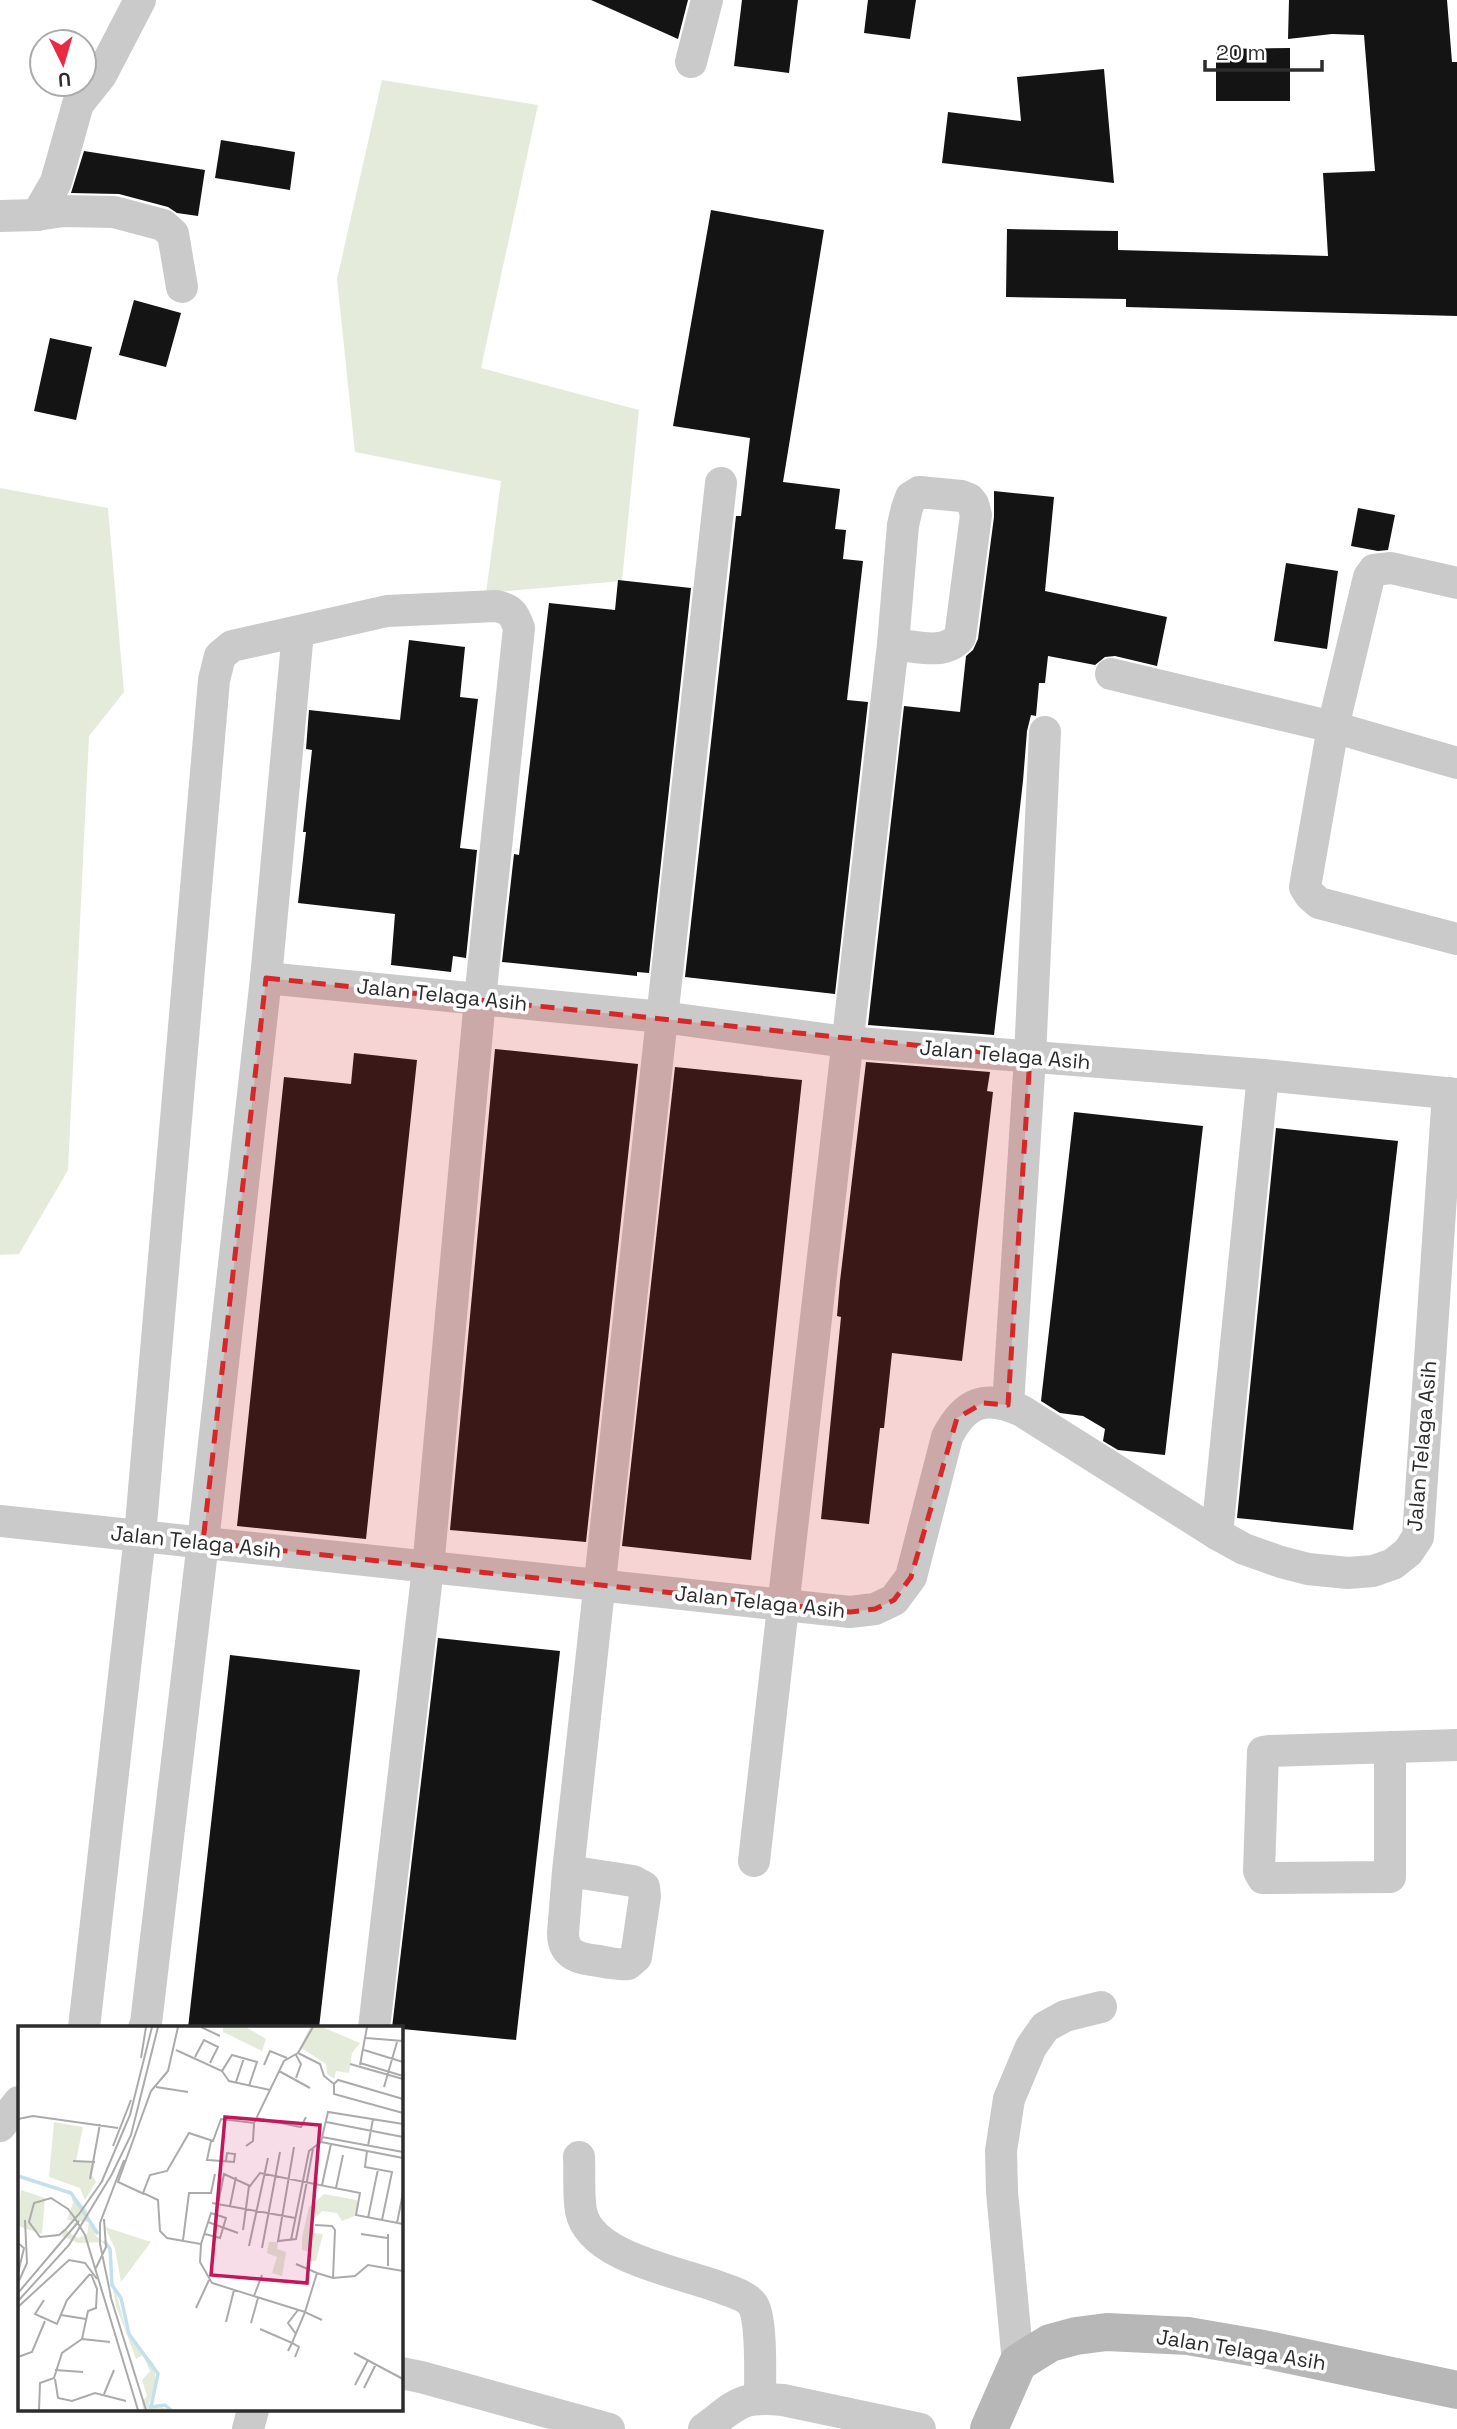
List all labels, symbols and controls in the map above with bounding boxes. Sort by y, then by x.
north arrow [28,28,98,98]
scale bar [1205,28,1322,72]
text: 20 m [1216,39,1266,66]
text: U [57,66,72,92]
street label: Jalan Telaga Asih [355,972,529,1017]
street label: Jalan Telaga Asih [918,1034,1092,1075]
street label: Jalan Telaga Asih [1401,1359,1442,1533]
street label: Jalan Telaga Asih [109,1519,283,1564]
street label: Jalan Telaga Asih [673,1579,847,1624]
inset map [18,2026,402,2412]
street label: Jalan Telaga Asih [1154,2323,1328,2376]

